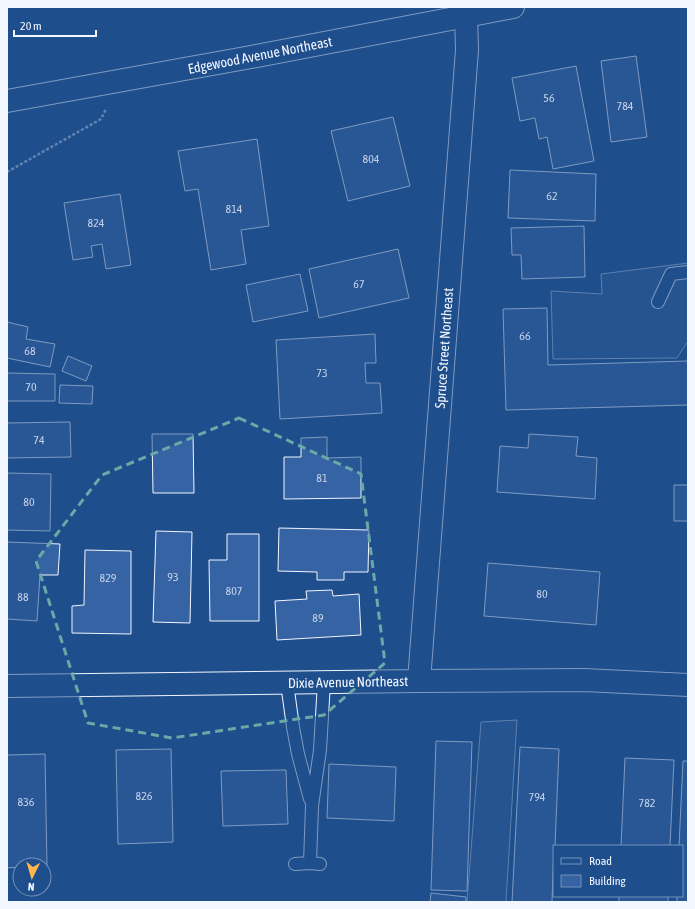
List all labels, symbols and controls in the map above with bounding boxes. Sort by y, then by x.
scale bar [14,12,96,38]
text: 20 m [20,19,42,33]
street label: Edgewood Avenue Northeast [186,33,334,77]
house number: 56 [543,91,555,105]
house number: 784 [617,99,634,113]
house number: 804 [363,152,380,166]
house number: 62 [546,189,558,203]
house number: 814 [226,202,243,216]
house number: 824 [88,216,105,230]
house number: 67 [353,277,365,291]
street label: Spruce Street Northeast [432,287,456,409]
house number: 66 [519,329,531,343]
house number: 68 [24,344,36,358]
house number: 73 [316,366,328,380]
house number: 70 [25,380,37,394]
house number: 74 [33,433,45,447]
house number: 81 [316,471,328,485]
house number: 80 [23,495,35,509]
house number: 93 [167,570,179,584]
house number: 829 [100,571,117,585]
house number: 807 [226,584,243,598]
house number: 80 [536,587,548,601]
house number: 88 [17,590,29,604]
house number: 89 [312,611,324,625]
street label: Dixie Avenue Northeast [288,673,408,691]
house number: 826 [136,789,153,803]
house number: 794 [529,790,546,804]
house number: 836 [18,795,35,809]
house number: 782 [639,796,655,810]
legend [553,845,683,897]
text: Road [589,854,612,868]
north arrow [12,857,52,897]
text: Building [589,874,627,888]
text: N [27,881,35,893]

